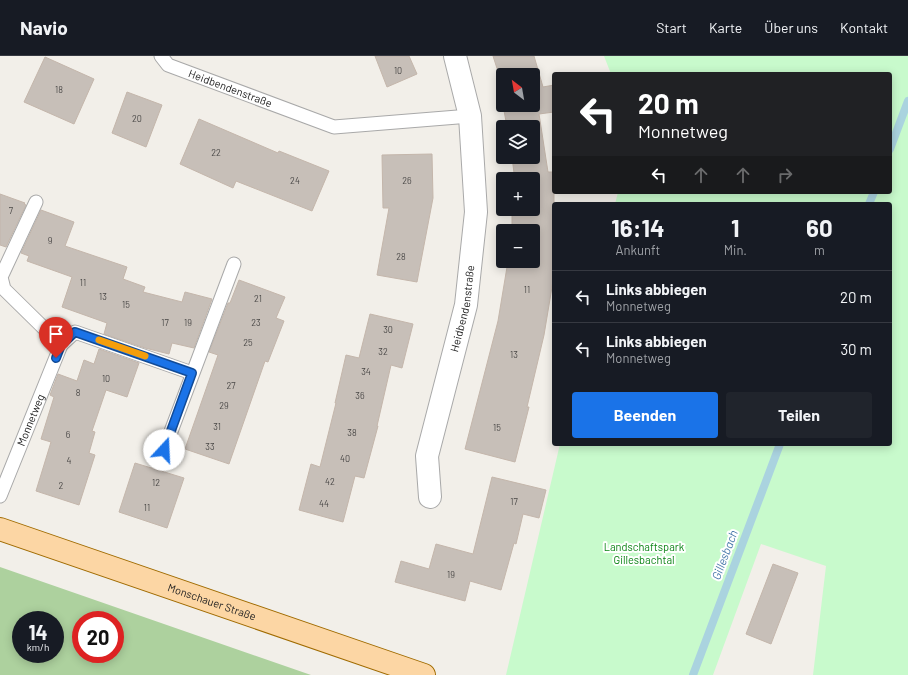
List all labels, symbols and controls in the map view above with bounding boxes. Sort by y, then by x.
text: Navio [20,16,68,39]
text: Start [656,19,687,36]
text: Karte [709,19,742,36]
text: Über uns [764,19,818,36]
text: Kontakt [840,19,888,36]
house number: 10 [394,65,402,76]
street label: Heidbendenstraße [187,66,274,109]
north arrow [496,68,540,112]
map controls [496,68,540,268]
house number: 18 [55,84,63,95]
text: 20 m [638,86,699,120]
icon: left [572,88,624,140]
house number: 20 [132,113,142,124]
button: layers [496,120,540,164]
text: Monnetweg [638,120,728,142]
house number: 22 [211,147,221,158]
icon: left [648,164,670,186]
icon: ahead [690,164,712,186]
icon: ahead [732,164,754,186]
icon: right [774,164,796,186]
button: + [496,172,540,216]
house number: 24 [290,175,300,186]
house number: 26 [402,175,412,186]
house number: 7 [9,205,14,216]
text: 16:14 [611,213,664,242]
text: 1 [731,213,740,242]
text: 60 [806,213,833,242]
button: − [496,224,540,268]
house number: 9 [48,235,53,246]
text: Ankunft [616,242,660,258]
text: Min. [724,242,747,258]
text: m [814,242,825,258]
house number: 28 [396,251,406,262]
street label: Heidbendenstraße [447,264,476,353]
house number: 11 [80,277,86,288]
text: Links abbiegen [606,280,707,298]
house number: 11 [524,284,530,295]
icon: left [572,286,594,308]
text: 20 m [840,288,872,306]
house number: 13 [99,291,107,302]
house number: 21 [254,293,262,304]
text: Monnetweg [606,298,671,314]
house number: 15 [122,299,130,310]
pin [39,317,73,358]
house number: 17 [161,317,169,328]
house number: 19 [184,317,192,328]
house number: 23 [251,317,261,328]
icon: arrive [45,323,67,345]
house number: 30 [383,324,393,335]
text: Links abbiegen [606,332,707,350]
house number: 25 [243,337,253,348]
icon: left [572,338,594,360]
text: 30 m [840,340,872,358]
house number: 32 [378,346,388,357]
house number: 13 [510,349,518,360]
text: Monnetweg [606,350,671,366]
house number: 34 [361,366,371,377]
house number: 10 [102,373,110,384]
house number: 27 [226,380,236,391]
house number: 8 [76,387,81,398]
house number: 36 [355,390,365,401]
street label: Monnetweg [14,392,47,448]
button: Beenden [572,392,718,438]
button: Teilen [726,392,872,438]
house number: 29 [219,400,229,411]
house number: 31 [213,421,221,432]
house number: 15 [493,422,501,433]
house number: 38 [347,427,357,438]
house number: 6 [66,429,71,440]
position arrow [143,429,185,471]
house number: 33 [205,441,215,452]
house number: 40 [340,453,350,464]
house number: 4 [67,455,72,466]
house number: 42 [325,476,335,487]
house number: 12 [152,477,160,488]
house number: 2 [59,480,64,491]
house number: 17 [510,496,518,507]
house number: 44 [319,498,329,509]
house number: 11 [144,502,150,513]
water label: Gillesbach [708,528,740,582]
park label: Landschaftspark Gillesbachtal [604,540,685,566]
house number: 19 [447,569,455,580]
street label: Monschauer Straße [166,580,258,623]
speed limit sign: 20 [72,611,124,663]
text: 14 [28,620,48,644]
text: km/h [27,641,49,653]

